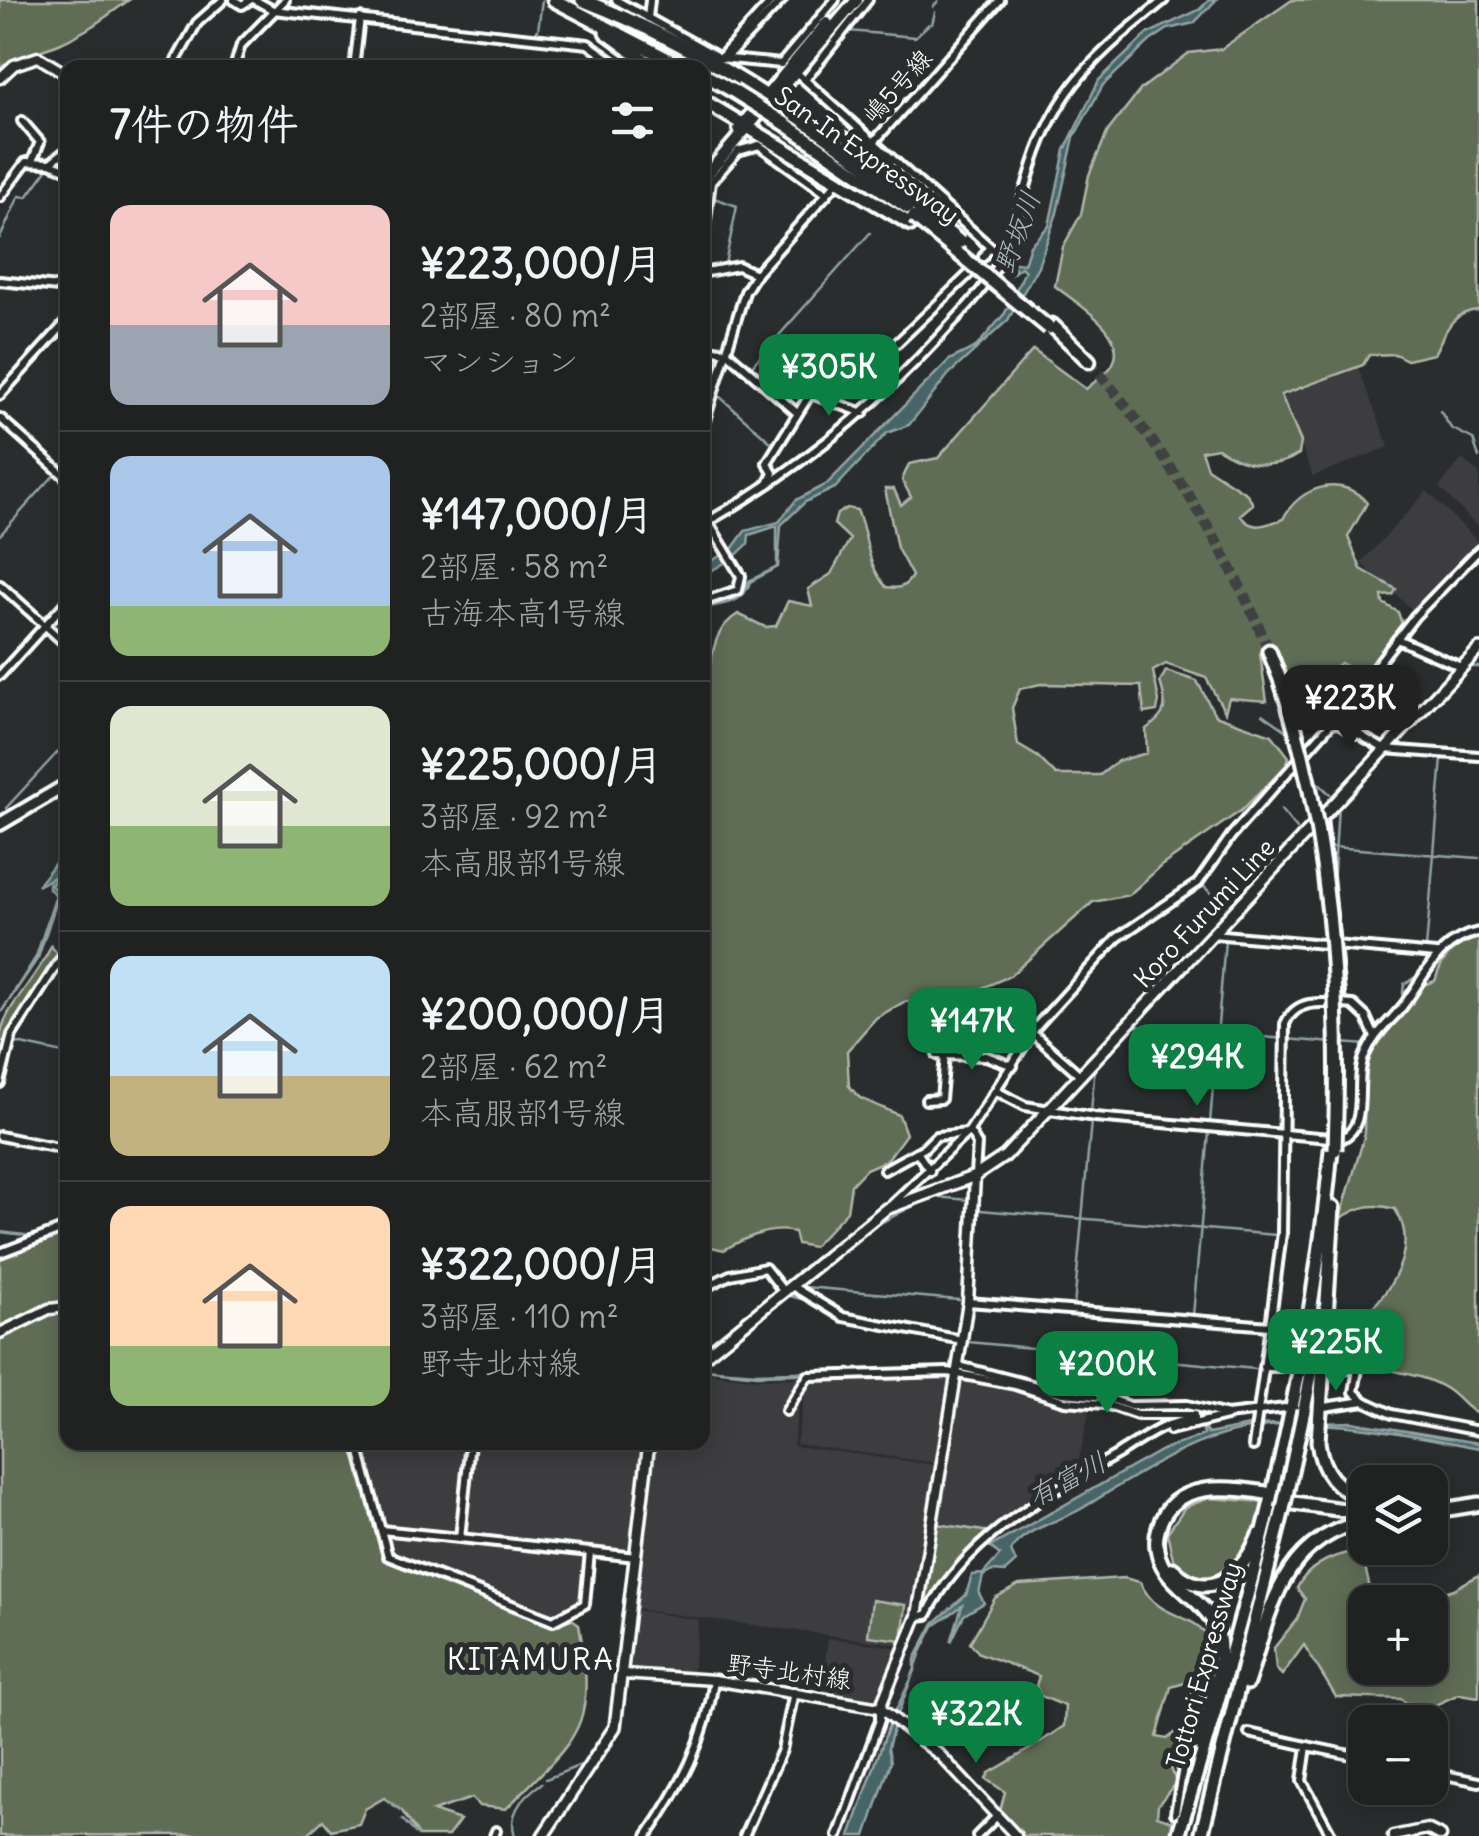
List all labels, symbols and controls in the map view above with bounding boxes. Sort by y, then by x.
street label: 嶋5号線 [855,42,939,130]
street label: San-In Expressway [768,79,966,231]
icon: filters [605,93,660,148]
text: 7件の物件 [110,98,299,150]
water label: 野坂川 [986,186,1048,278]
text: ¥223,000/月 [420,237,663,289]
icon: home [190,245,310,365]
text: 2部屋 · 80 m² [420,295,611,336]
pin: ¥305K [759,334,899,419]
text: マンション [420,341,579,382]
text: ¥305K [781,346,877,387]
text: ¥147,000/月 [420,488,654,540]
icon: home [190,496,310,616]
text: 2部屋 · 58 m² [420,546,608,587]
text: 古海本高1号線 [420,592,625,633]
pin: ¥223K [1280,665,1420,750]
text: ¥223K [1304,677,1396,718]
text: ¥225,000/月 [420,738,663,790]
icon: home [190,746,310,866]
text: 3部屋 · 92 m² [420,796,608,837]
street label: Koro Furumi Line [1127,832,1281,994]
text: 本高服部1号線 [420,842,625,883]
text: ¥200,000/月 [420,988,671,1040]
pin: ¥147K [902,988,1042,1073]
icon: home [190,996,310,1116]
text: ¥147K [929,1000,1015,1041]
pin: ¥294K [1127,1024,1267,1109]
text: ¥294K [1151,1036,1243,1077]
text: 2部屋 · 62 m² [420,1046,608,1087]
text: 本高服部1号線 [420,1092,625,1133]
text: ¥322,000/月 [420,1238,663,1290]
icon: home [190,1246,310,1366]
text: 3部屋 · 110 m² [420,1296,619,1337]
pin: ¥225K [1266,1309,1406,1394]
text: ¥225K [1290,1321,1382,1362]
pin: ¥200K [1037,1331,1177,1416]
text: 野寺北村線 [420,1342,580,1383]
text: ¥200K [1058,1343,1156,1384]
water label: 有富川 [1021,1443,1113,1515]
map controls [1348,1465,1448,1805]
button: layers [1348,1465,1448,1565]
street label: Tottori Expressway [1159,1558,1249,1772]
button: + [1348,1585,1448,1685]
district label: KITAMURA [447,1640,615,1678]
street label: 野寺北村線 [725,1646,853,1696]
pin: ¥322K [906,1681,1046,1766]
text: ¥322K [930,1693,1022,1734]
button: − [1348,1705,1448,1805]

